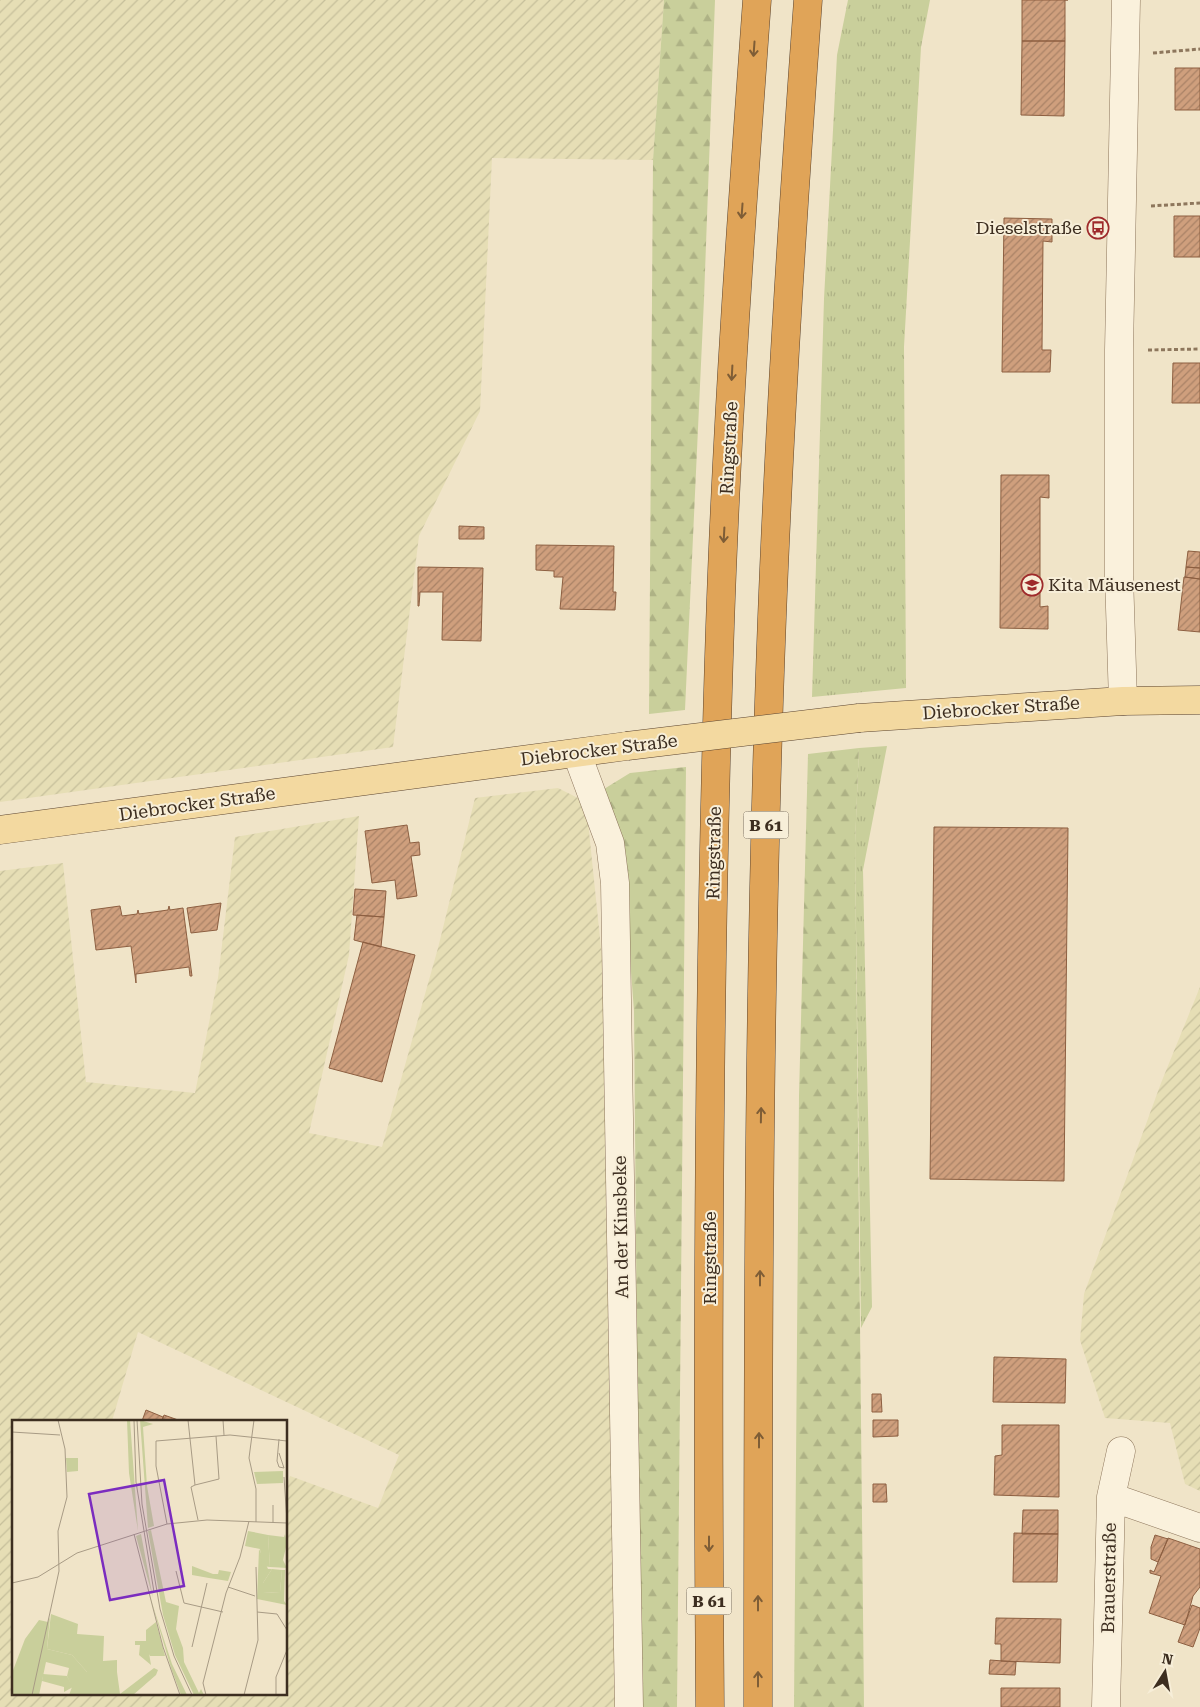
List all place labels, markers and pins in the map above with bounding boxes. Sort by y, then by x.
bus stop icon: Dieselstraße [1086,216,1110,240]
place label: Dieselstraße [975,217,1082,238]
school or university icon: Kita Mäusenest [1020,573,1044,597]
place label: Kita Mäusenest [1048,574,1181,595]

